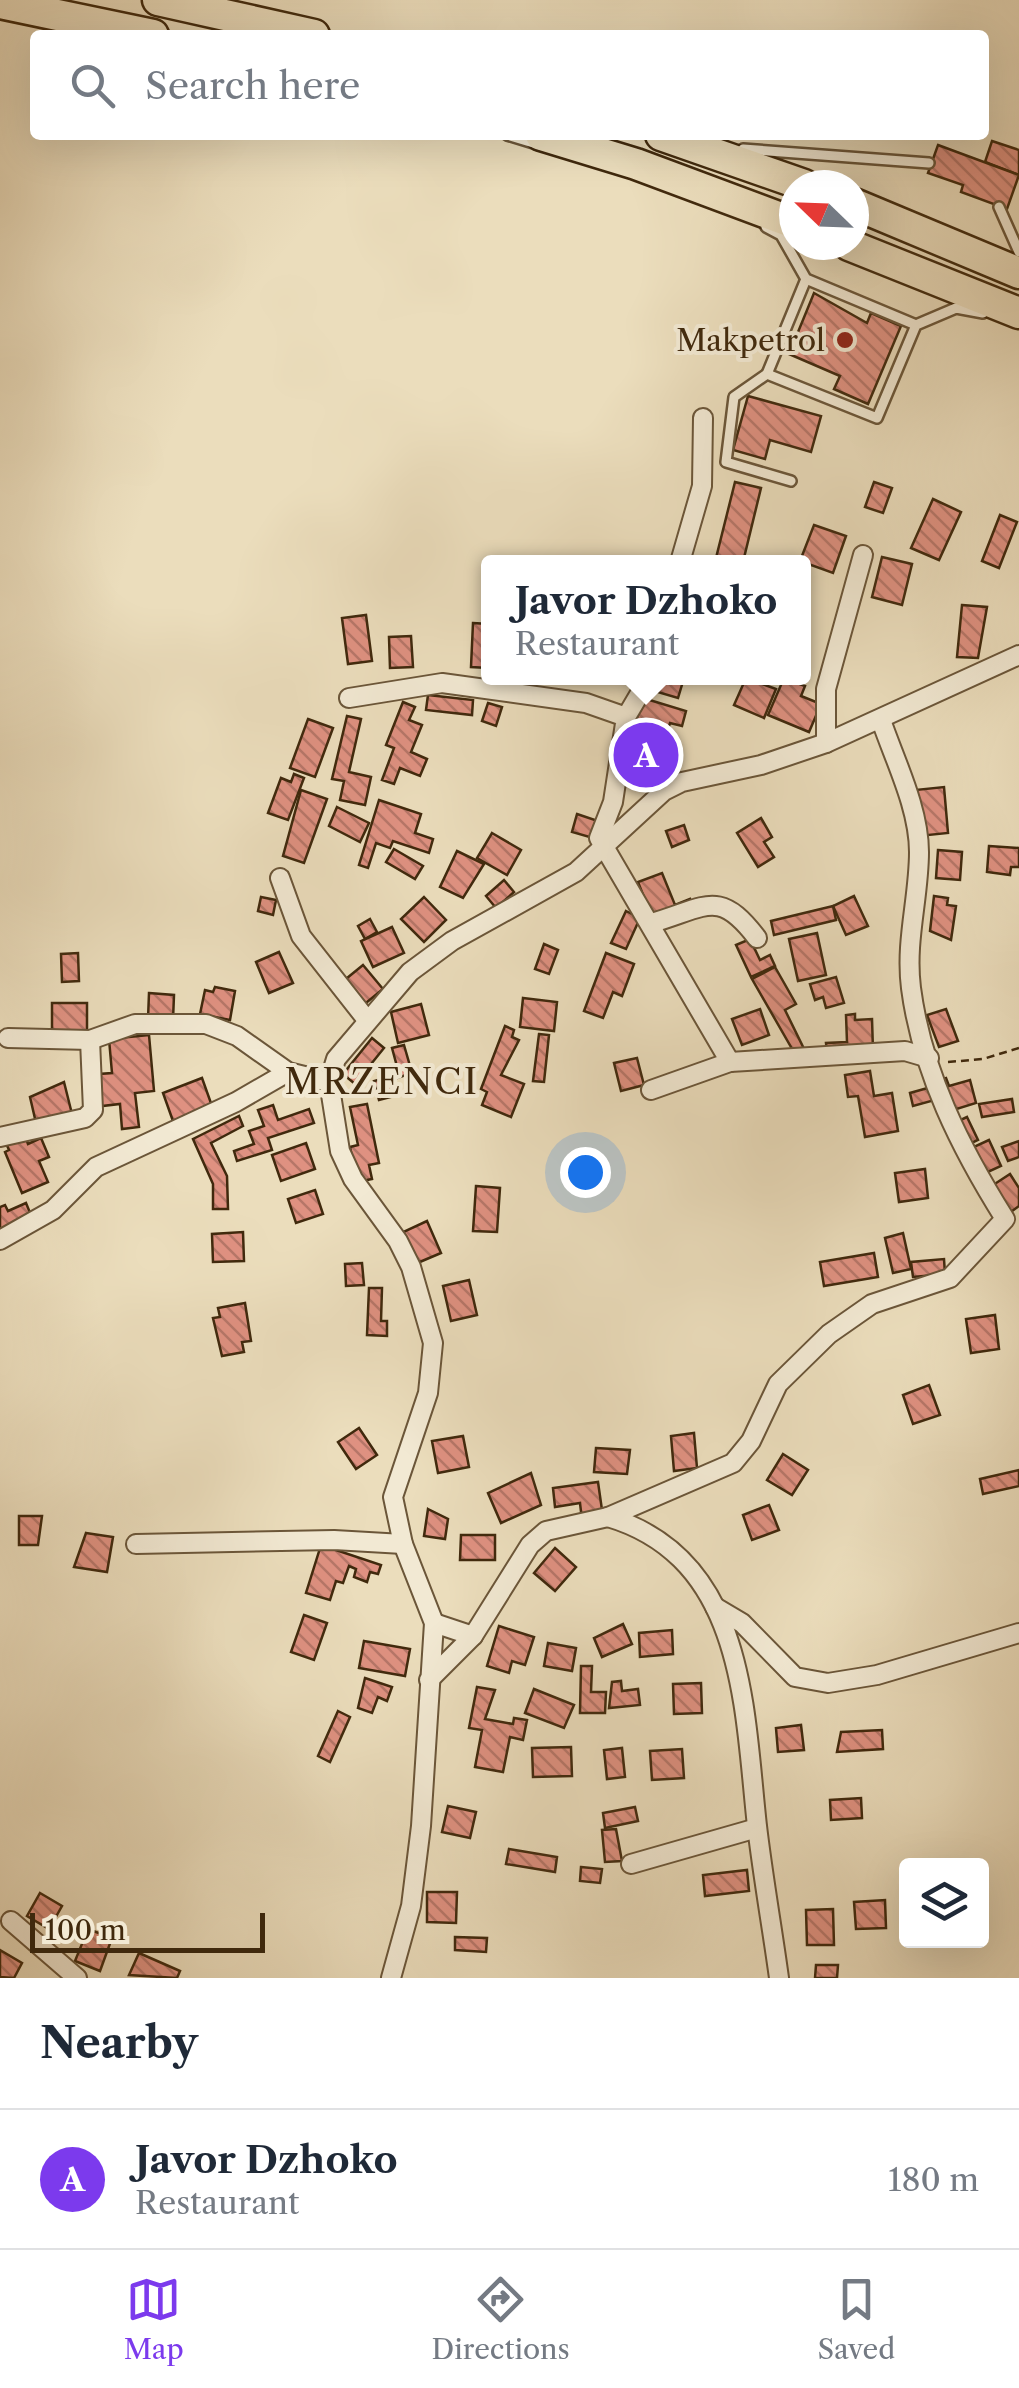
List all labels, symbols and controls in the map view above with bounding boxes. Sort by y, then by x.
search box [30,30,989,140]
icon: search [65,58,120,113]
text: Search here [145,62,360,109]
north arrow [779,170,869,260]
place label: Makpetrol [676,322,825,359]
marker: Makpetrol [834,329,856,351]
popup [481,555,811,685]
text: Javor Dzhoko [515,577,777,624]
text: Restaurant [515,624,679,663]
pin: A [614,718,678,792]
district label: MRZENCI [285,1060,479,1103]
your location [560,1147,611,1198]
map controls [899,1858,989,1948]
button: layers [899,1858,989,1948]
scale bar [30,1908,265,1952]
text: 100 m [45,1913,126,1947]
text: Nearby [40,2017,198,2069]
text: Javor Dzhoko [135,2136,398,2183]
text: A [60,2160,85,2199]
text: 180 m [888,2160,979,2199]
text: Restaurant [135,2183,299,2222]
tab: Map [124,2272,184,2366]
tab: Directions [431,2272,570,2366]
tab: Saved [817,2272,895,2366]

